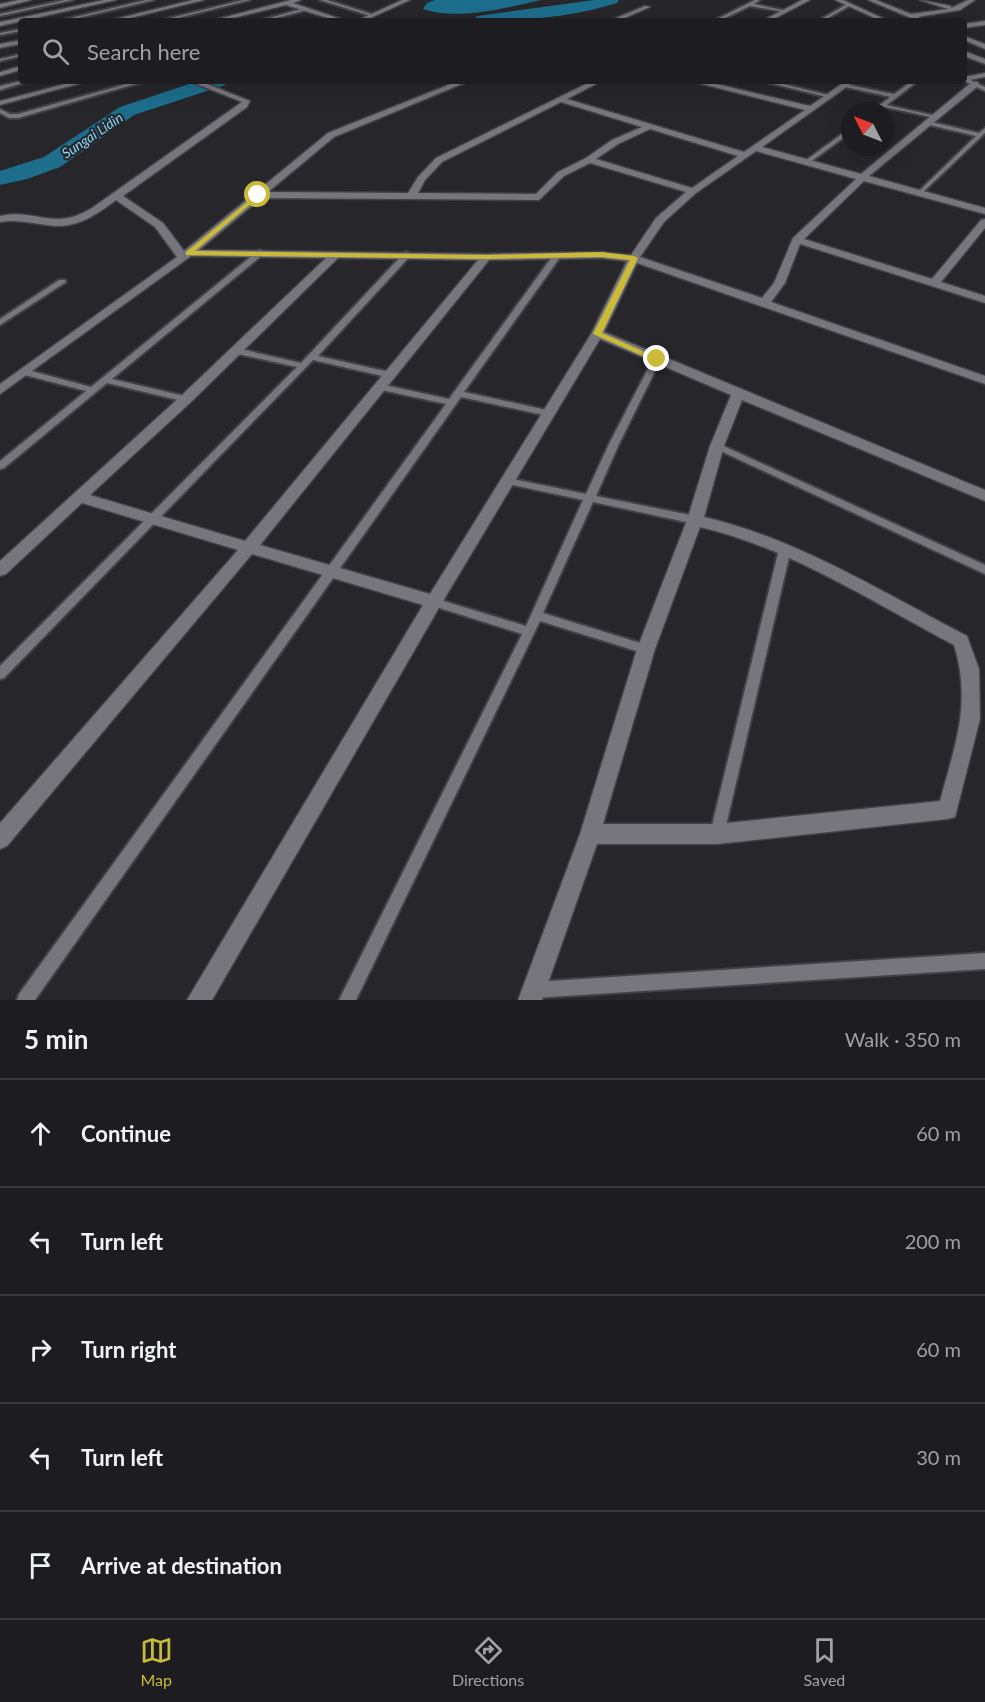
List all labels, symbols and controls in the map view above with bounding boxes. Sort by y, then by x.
search box [18,18,967,84]
icon: search [39,35,72,68]
text: Search here [87,38,200,65]
north arrow [841,102,895,156]
water label: Sungai Lidin [58,108,126,162]
route start [244,181,270,207]
route end [643,345,669,371]
text: 5 min [24,1023,88,1055]
text: Walk · 350 m [845,1027,961,1051]
icon: ahead [24,1117,57,1150]
text: Continue [81,1120,171,1147]
text: 60 m [916,1121,961,1145]
icon: left [24,1225,57,1258]
text: Turn left [81,1228,163,1255]
text: 200 m [905,1229,961,1253]
icon: right [24,1333,57,1366]
text: Turn right [81,1336,176,1363]
text: 60 m [916,1337,961,1361]
icon: left [24,1441,57,1474]
text: Turn left [81,1444,163,1471]
text: 30 m [916,1445,961,1469]
icon: arrive [24,1549,57,1582]
text: Arrive at destination [81,1552,282,1579]
tab: Map [140,1634,173,1689]
tab: Directions [452,1634,524,1689]
tab: Saved [804,1634,845,1689]

